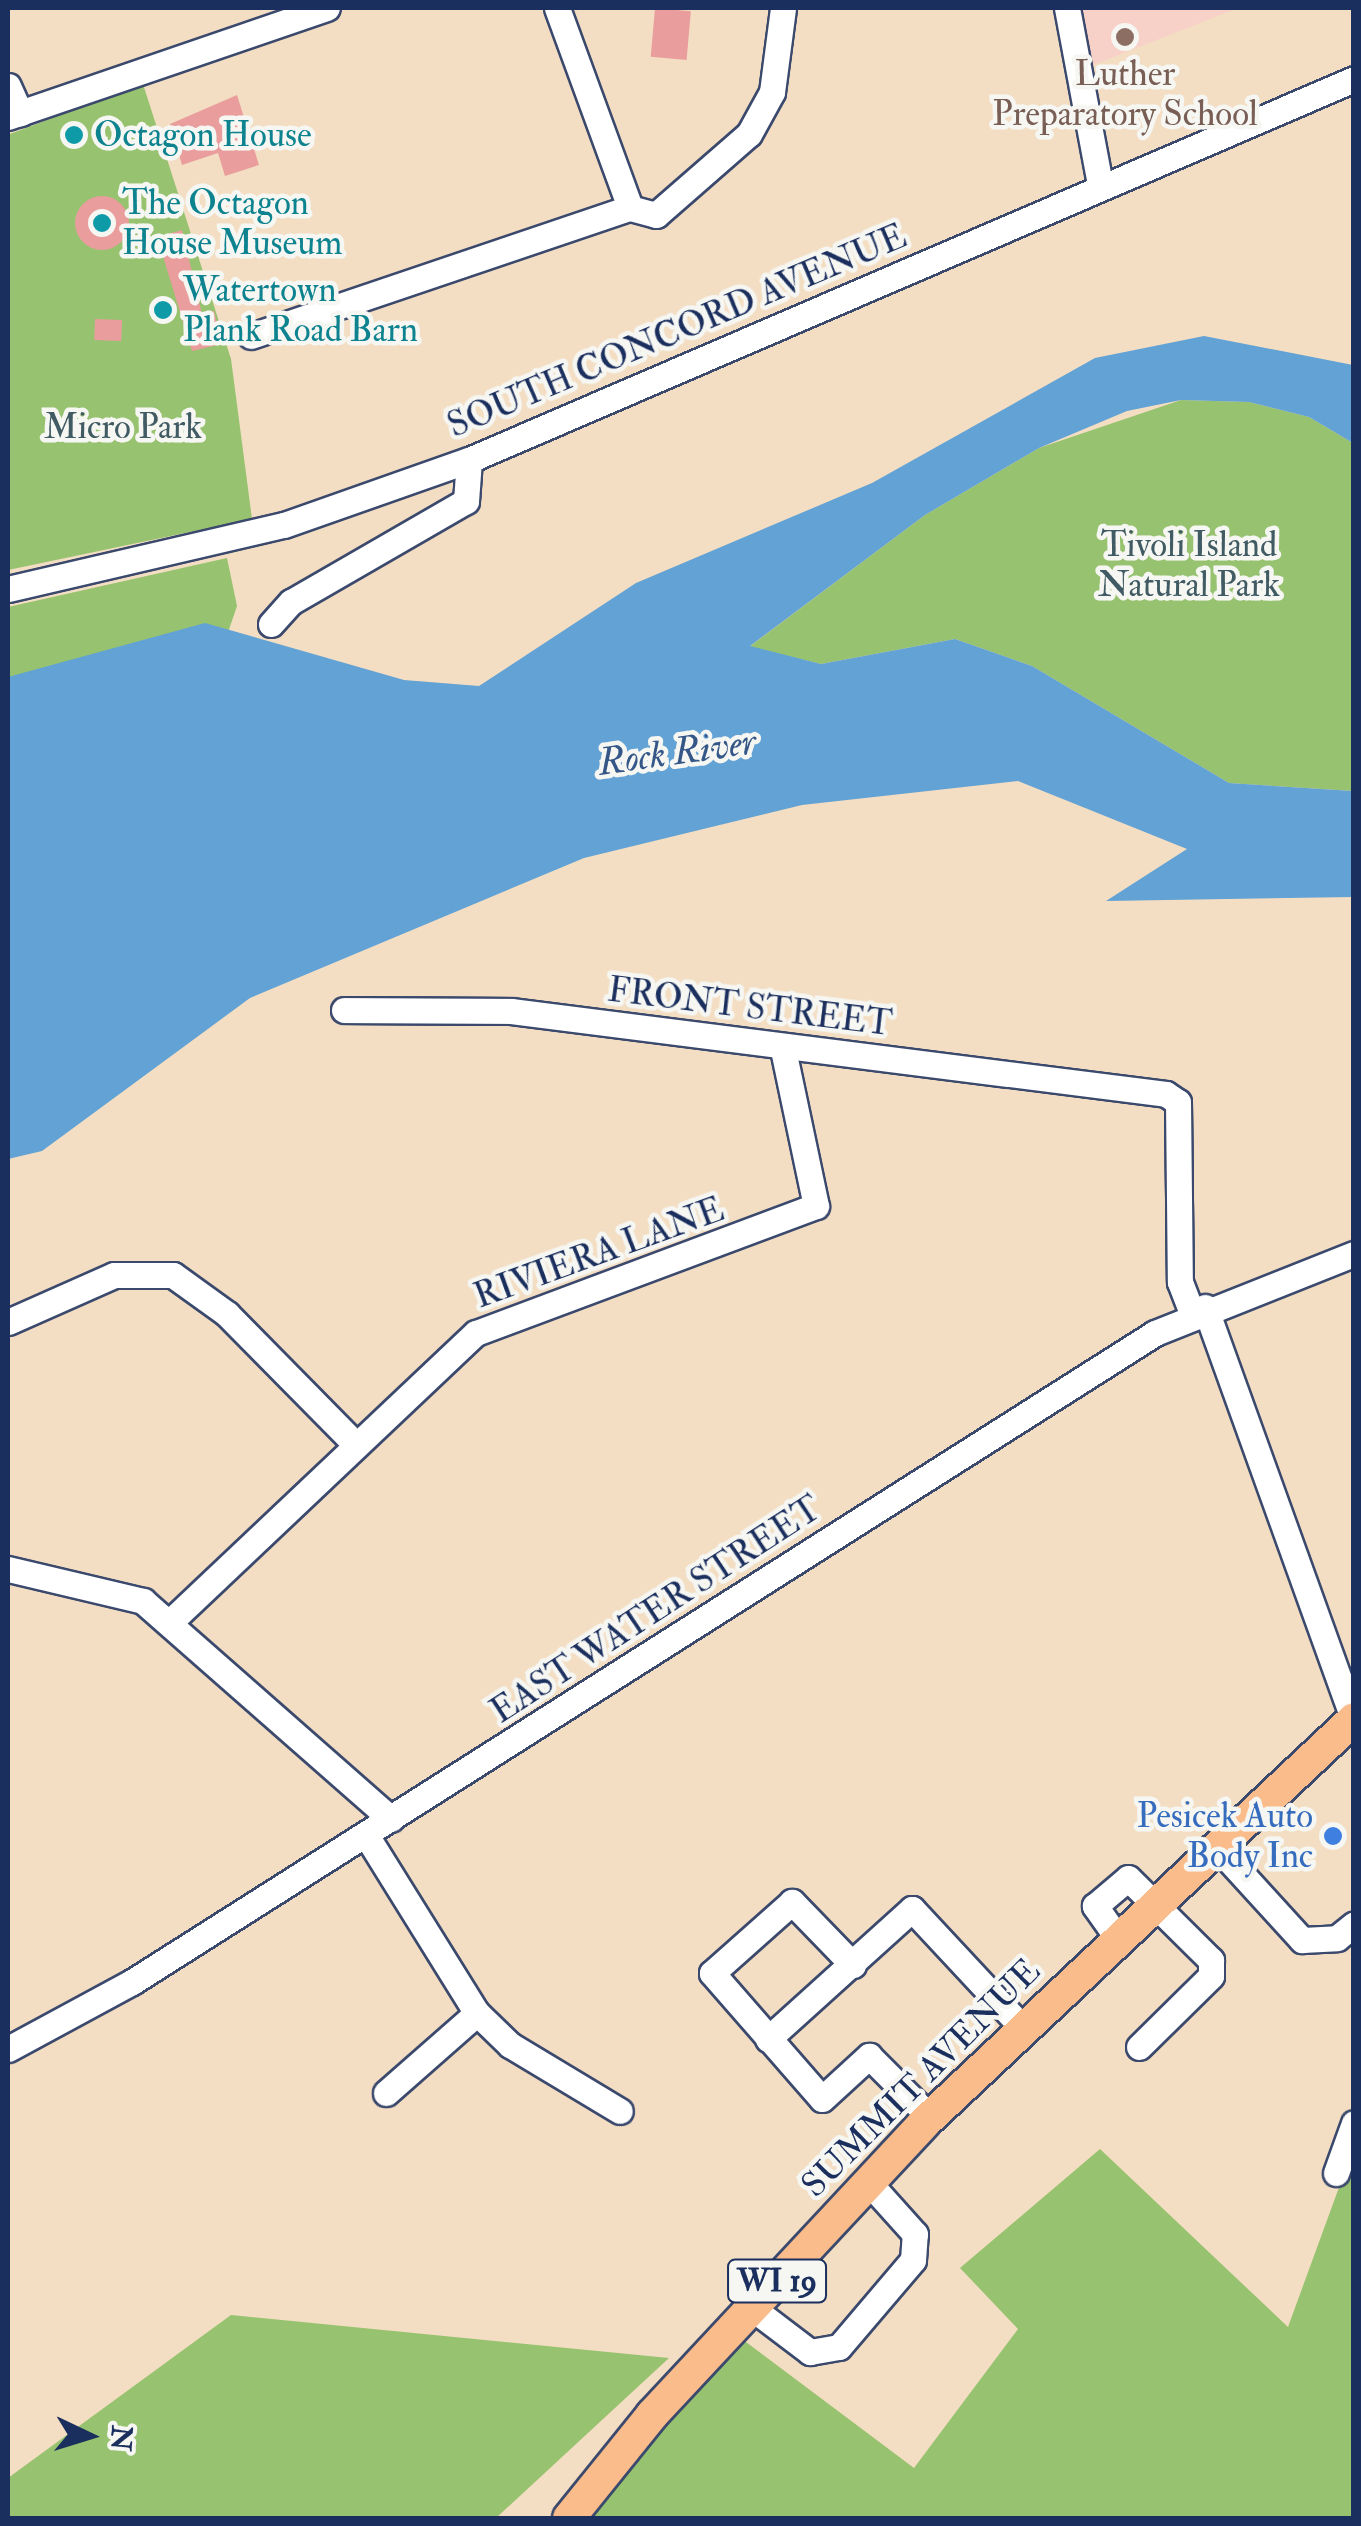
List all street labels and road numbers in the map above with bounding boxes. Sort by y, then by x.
street label: SOUTH CONCORD AVENUE [441,215,913,447]
street label: FRONT STREET [605,969,895,1045]
street label: RIVIERA LANE [468,1188,730,1318]
street label: EAST WATER STREET [483,1487,829,1733]
street label: SUMMIT AVENUE [793,1950,1049,2206]
road number: WI 19 [727,2254,827,2308]

